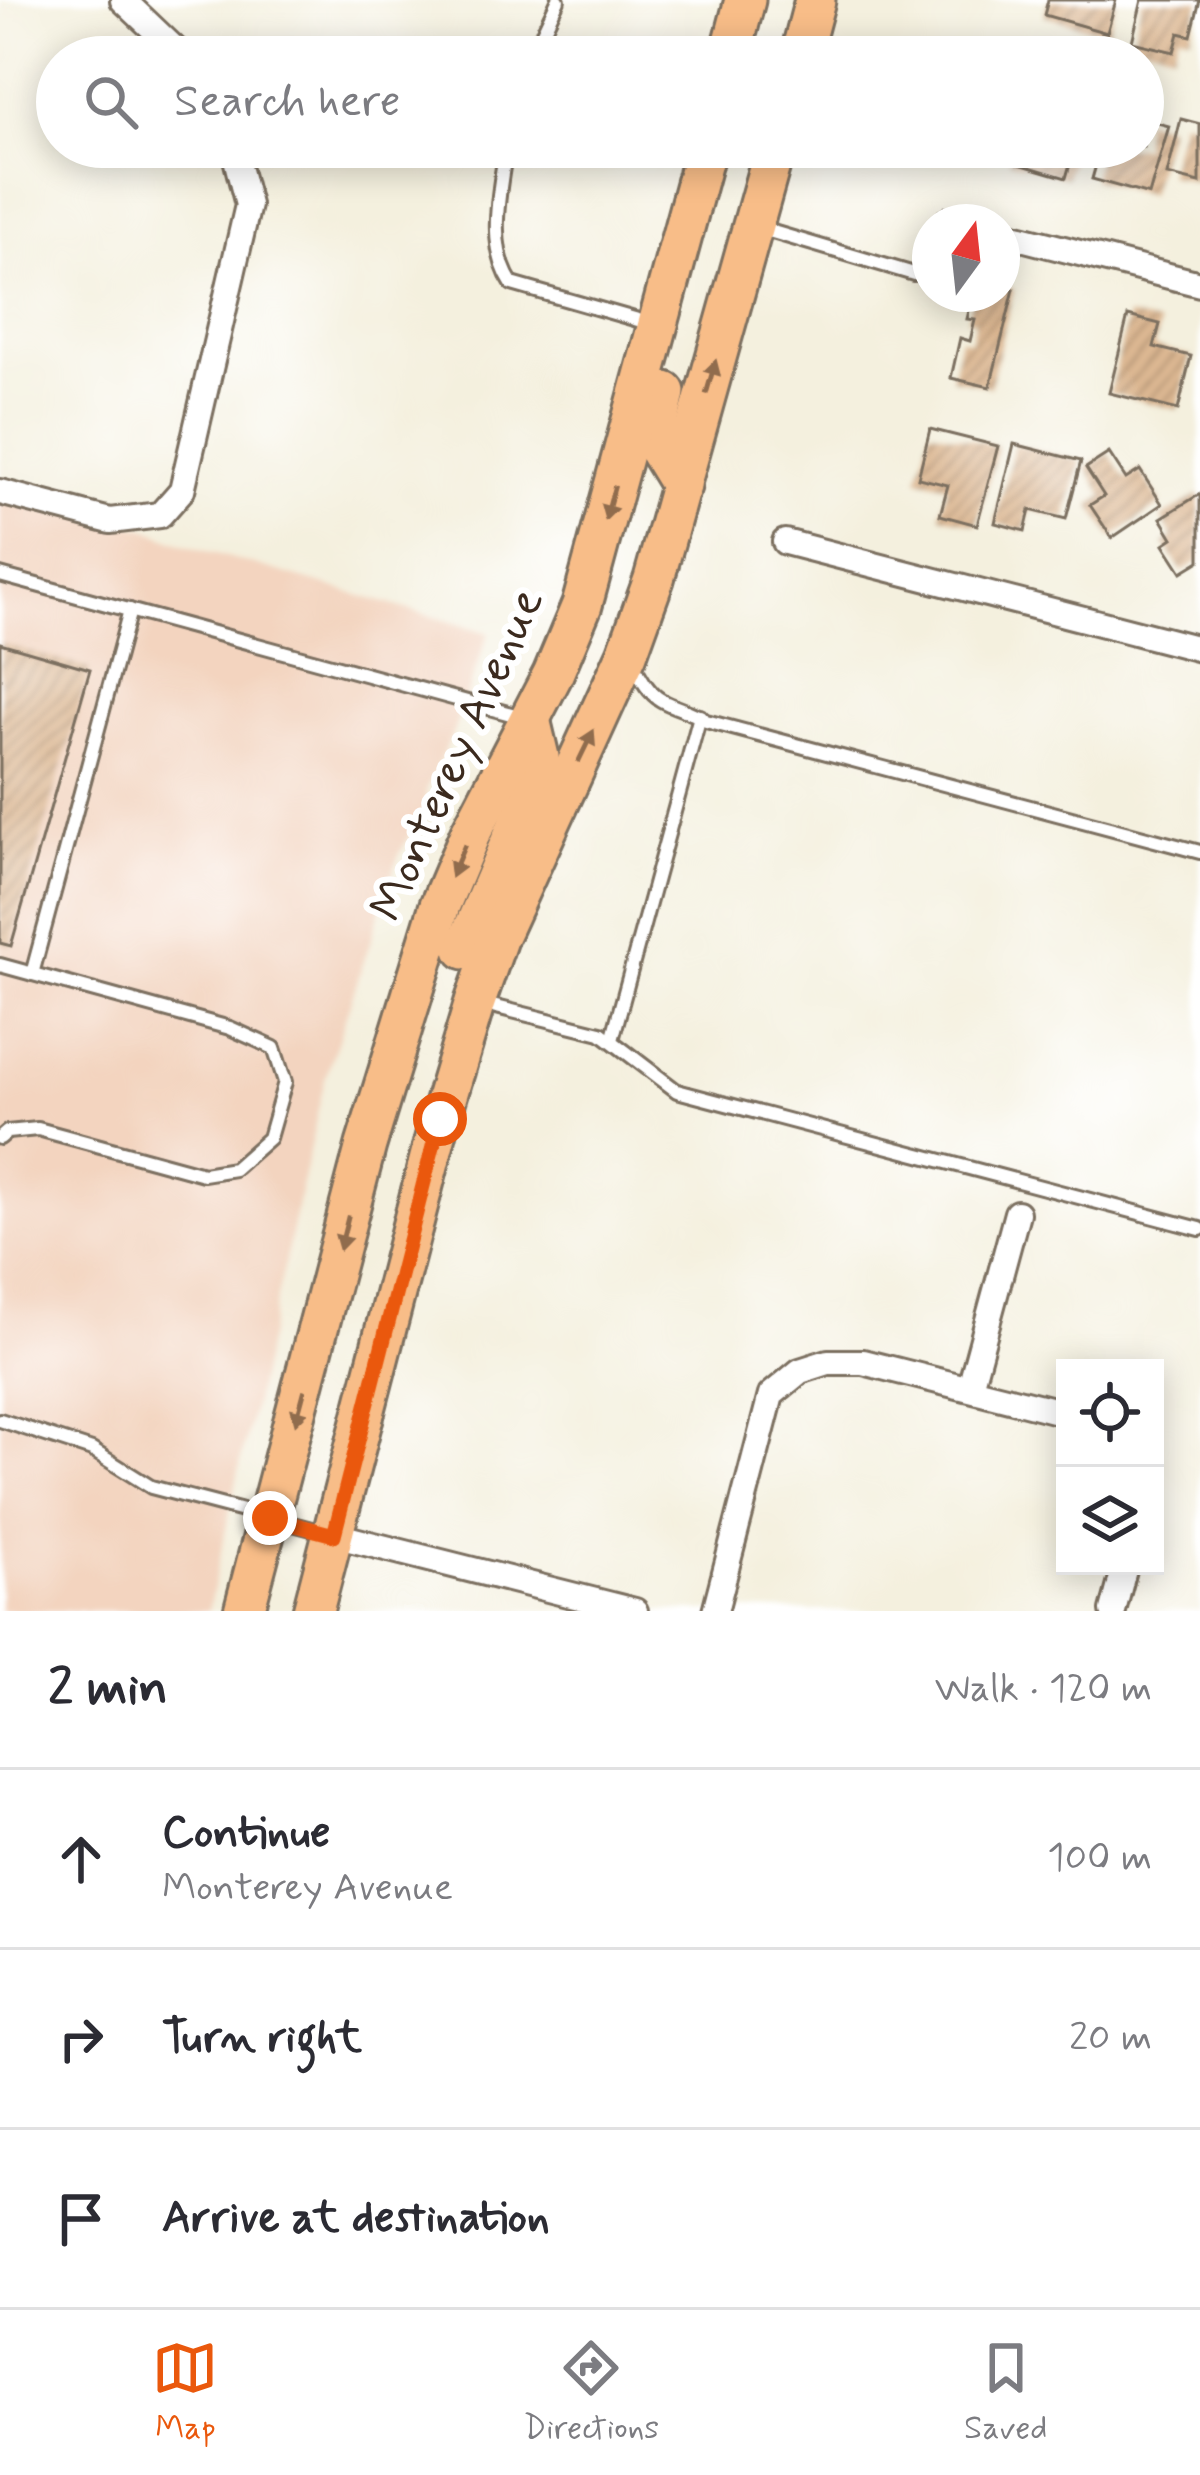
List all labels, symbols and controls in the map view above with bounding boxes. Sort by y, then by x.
search box [36,36,1164,168]
icon: search [78,69,144,135]
text: Search here [174,73,401,132]
north arrow [912,204,1020,312]
one-way arrow [702,359,721,396]
one-way arrow [599,485,618,522]
street label: Monterey Avenue [356,579,560,931]
one-way arrow [575,729,595,763]
one-way arrow [448,844,468,879]
route start [413,1092,467,1146]
one-way arrow [334,1215,353,1252]
map controls [1056,1359,1164,1575]
button: locate [1056,1359,1164,1467]
one-way arrow [290,1388,309,1425]
button: layers [1056,1467,1164,1575]
route end [243,1491,297,1545]
text: 2 min [48,1656,168,1722]
text: Walk · 120 m [935,1664,1152,1715]
text: Continue [162,1804,330,1863]
icon: ahead [48,1826,114,1892]
text: 100 m [1047,1833,1152,1884]
text: Monterey Avenue [162,1863,453,1914]
icon: right [48,2006,114,2072]
text: Turn right [162,2009,362,2068]
text: 20 m [1069,2013,1152,2064]
icon: arrive [48,2186,114,2252]
text: Arrive at destination [162,2189,550,2248]
tab: Map [152,2335,218,2451]
tab: Directions [523,2335,659,2451]
tab: Saved [964,2335,1048,2451]

